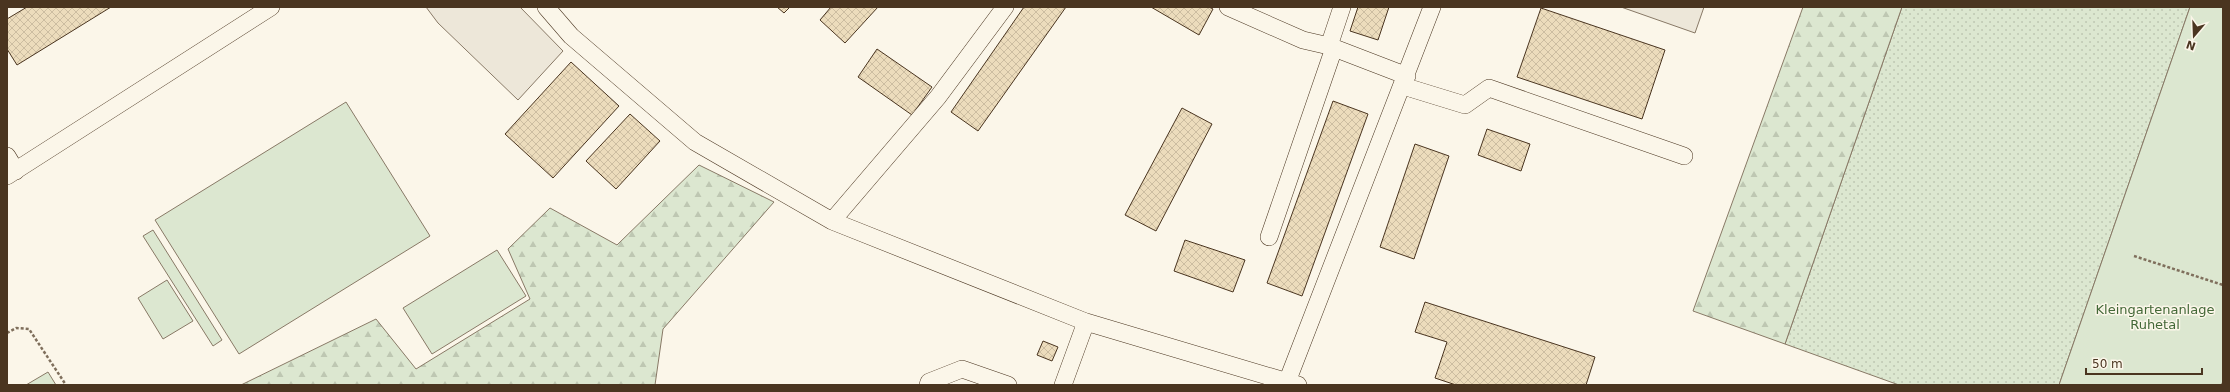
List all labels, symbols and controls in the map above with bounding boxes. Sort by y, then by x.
north arrow [2174,16,2214,56]
text: N [2184,37,2197,53]
park label: Kleingartenanlage Ruhetal [2096,302,2214,332]
scale bar [2086,350,2202,376]
text: 50 m [2092,357,2123,371]

